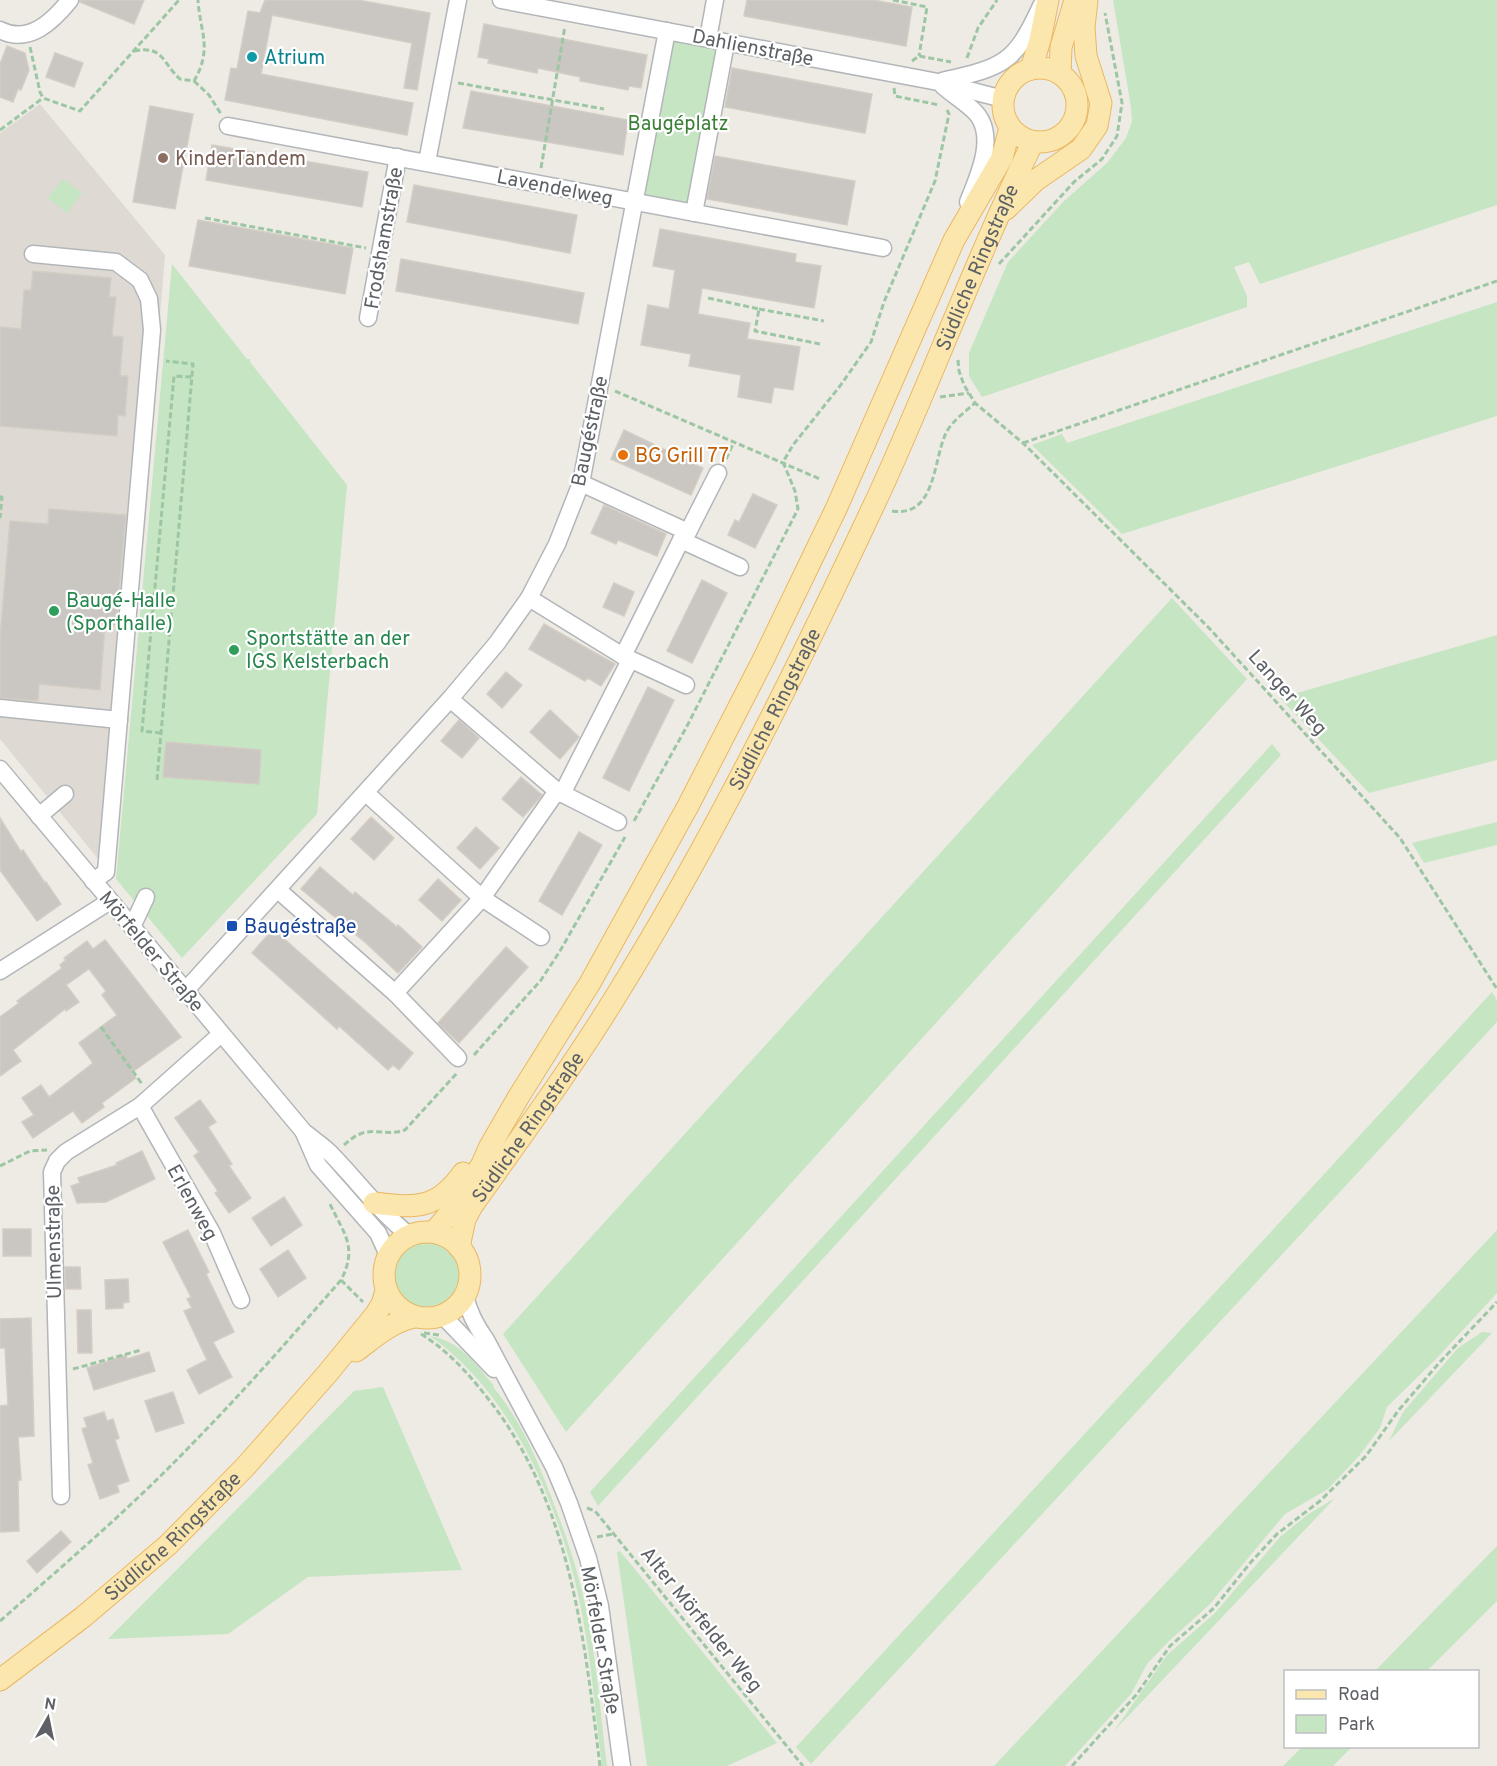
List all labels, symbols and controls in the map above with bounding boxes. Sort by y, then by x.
street label: Dahlienstraße [690,24,816,73]
place label: Atrium [264,46,325,72]
marker: Atrium [245,50,259,64]
park label: Baugéplatz [627,112,729,138]
place label: KinderTandem [175,147,306,173]
marker: KinderTandem [156,151,170,165]
street label: Frodshamstraße [360,165,410,311]
street label: Lavendelweg [494,165,615,213]
street label: Südliche Ringstraße [931,181,1026,355]
street label: Baugéstraße [567,374,615,489]
place label: BG Grill 77 [635,444,729,470]
marker: BG Grill 77 [616,448,630,462]
place label: Baugé-Halle (Sporthalle) [66,589,176,638]
marker: Baugé-Halle (Sporthalle) [47,604,61,618]
street label: Südliche Ringstraße [724,624,828,796]
place label: Sportstätte an der IGS Kelsterbach [246,627,410,676]
marker: Sportstätte an der IGS Kelsterbach [227,643,241,657]
street label: Langer Weg [1241,645,1332,742]
street label: Mörfelder Straße [92,886,209,1018]
place label: Baugéstraße [244,915,357,941]
marker: Baugéstraße [225,919,239,933]
street label: Südliche Ringstraße [467,1048,591,1209]
street label: Erlenweg [160,1160,223,1246]
street label: Ulmenstraße [41,1185,69,1299]
street label: Südliche Ringstraße [100,1467,248,1608]
street label: Alter Mörfelder Weg [634,1542,767,1698]
street label: Mörfelder Straße [573,1564,625,1717]
legend [1284,1670,1479,1748]
text: Road [1338,1684,1380,1707]
north arrow [18,1688,78,1748]
text: N [43,1694,57,1716]
text: Park [1338,1714,1375,1737]

